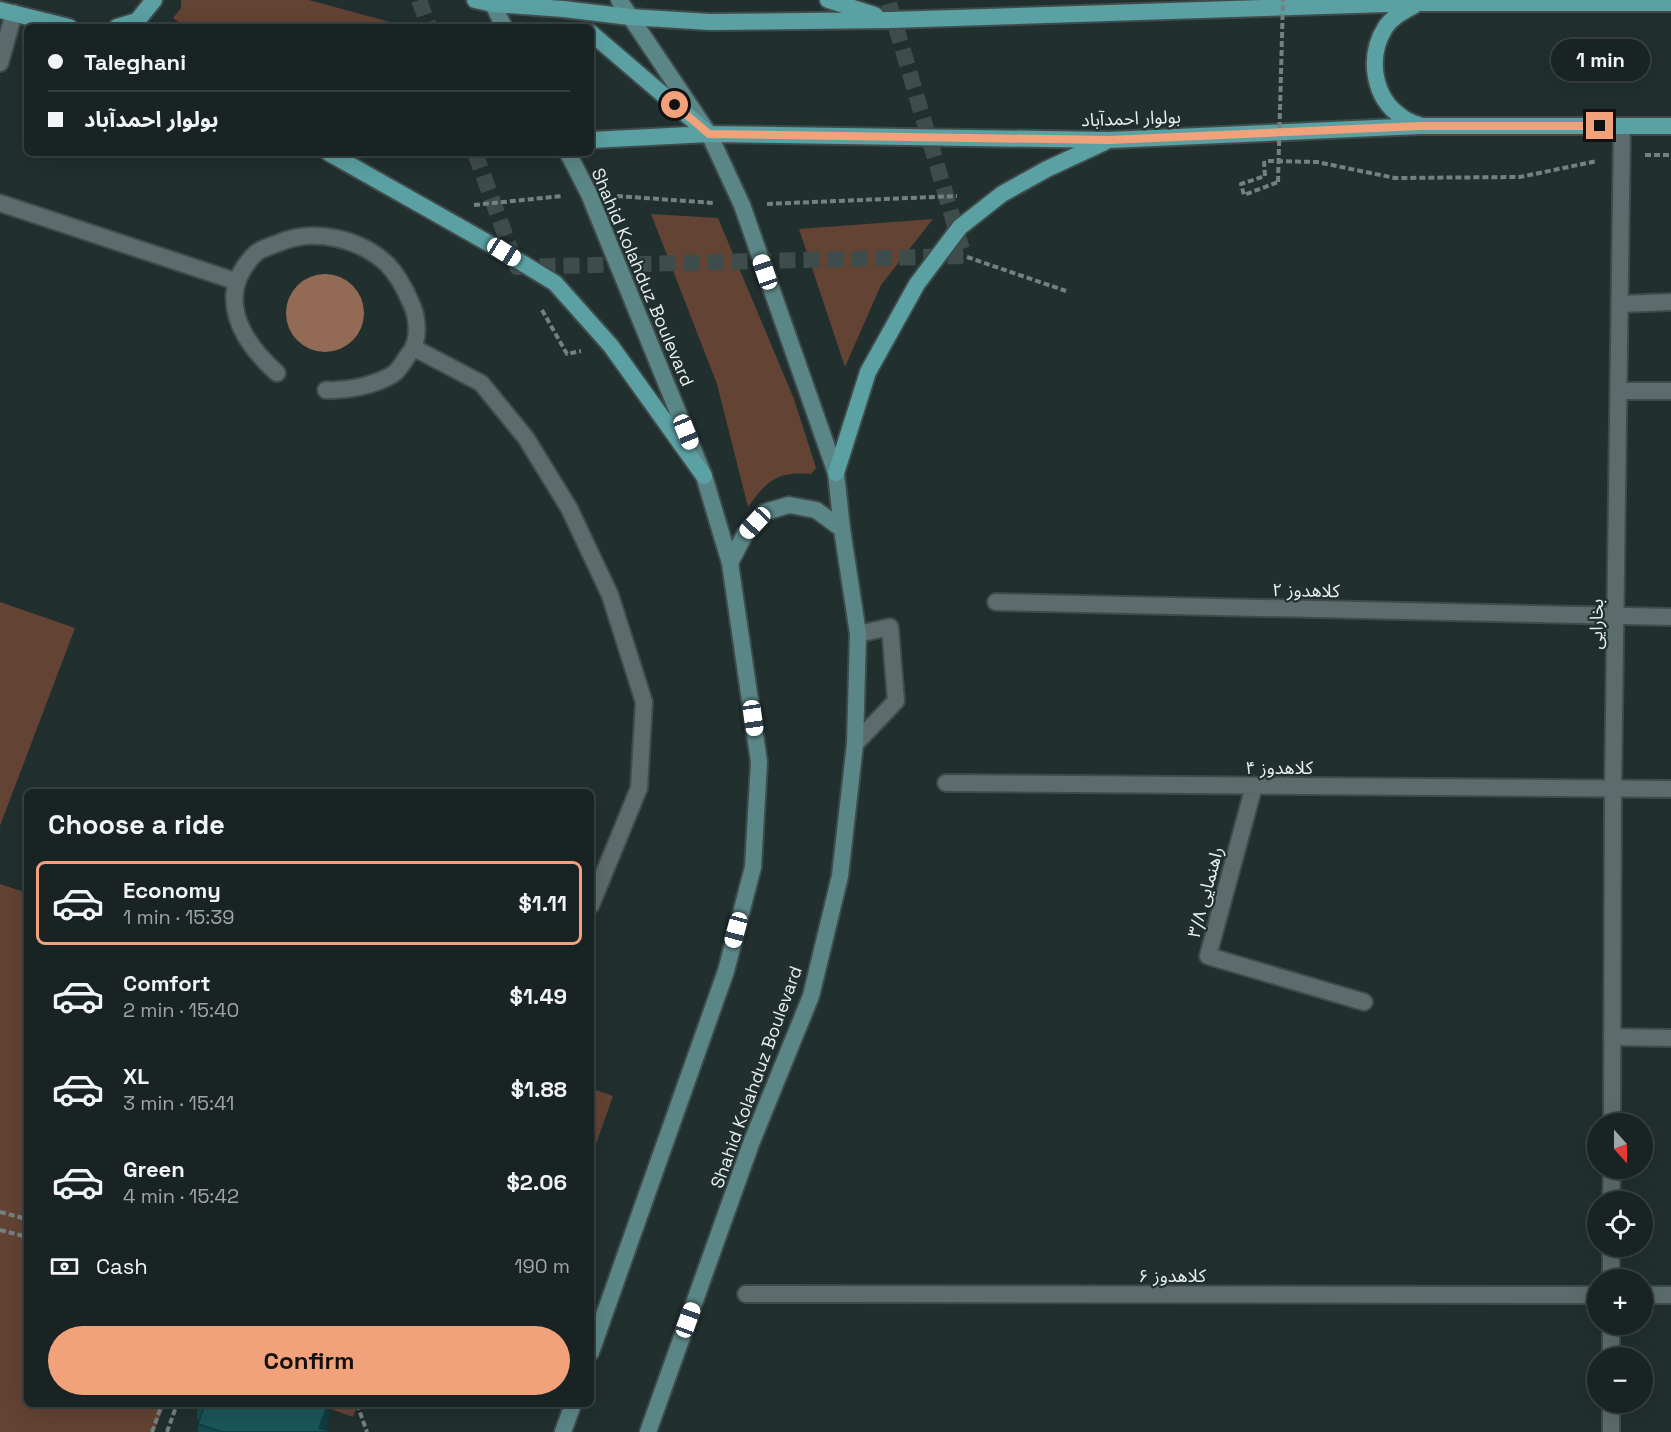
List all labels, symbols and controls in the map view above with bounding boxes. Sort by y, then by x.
callout: 1 min [1550,39,1650,81]
text: 1 min [1576,47,1625,73]
text: Taleghani [84,48,186,76]
route start [661,91,688,118]
text: بولوار احمدآباد [84,105,219,133]
street label: بولوار احمدآباد [1081,105,1181,131]
route end [1586,112,1613,139]
street label: Shahid Kolahduz Boulevard [587,164,699,390]
car [484,235,524,269]
car [751,252,779,292]
car [671,412,701,452]
car [736,504,774,542]
street label: کلاهدوز ۲ [1272,578,1341,602]
street label: بخارایی [1584,598,1608,650]
car [742,699,764,737]
street label: کلاهدوز ۴ [1245,756,1313,779]
text: Choose a ride [48,807,225,842]
street label: راهنمایی ۳/۸ [1182,844,1228,940]
icon: car [51,876,105,930]
text: Economy [123,876,221,904]
text: $1.11 [518,889,567,917]
text: 1 min · 15:39 [123,904,235,930]
car [723,910,749,950]
street label: Shahid Kolahduz Boulevard [705,963,807,1191]
icon: car [51,969,105,1023]
text: Comfort [123,969,211,997]
text: $1.49 [510,982,567,1010]
text: 2 min · 15:40 [123,997,239,1023]
icon: car [51,1062,105,1116]
text: XL [123,1062,149,1090]
text: $1.88 [511,1075,567,1103]
text: 3 min · 15:41 [123,1090,234,1116]
north arrow [1587,1113,1653,1179]
map controls [1587,1113,1653,1413]
icon: car [51,1155,105,1209]
text: Green [123,1155,185,1183]
text: $2.06 [506,1168,567,1196]
text: 4 min · 15:42 [123,1183,239,1209]
button: locate [1587,1191,1653,1257]
icon: cash [48,1250,81,1283]
text: Cash [96,1252,148,1280]
text: 190 m [514,1253,570,1279]
street label: کلاهدوز ۶ [1138,1264,1206,1287]
button: + [1587,1269,1653,1335]
car [673,1300,703,1340]
button: Confirm [48,1326,570,1395]
button: − [1587,1347,1653,1413]

